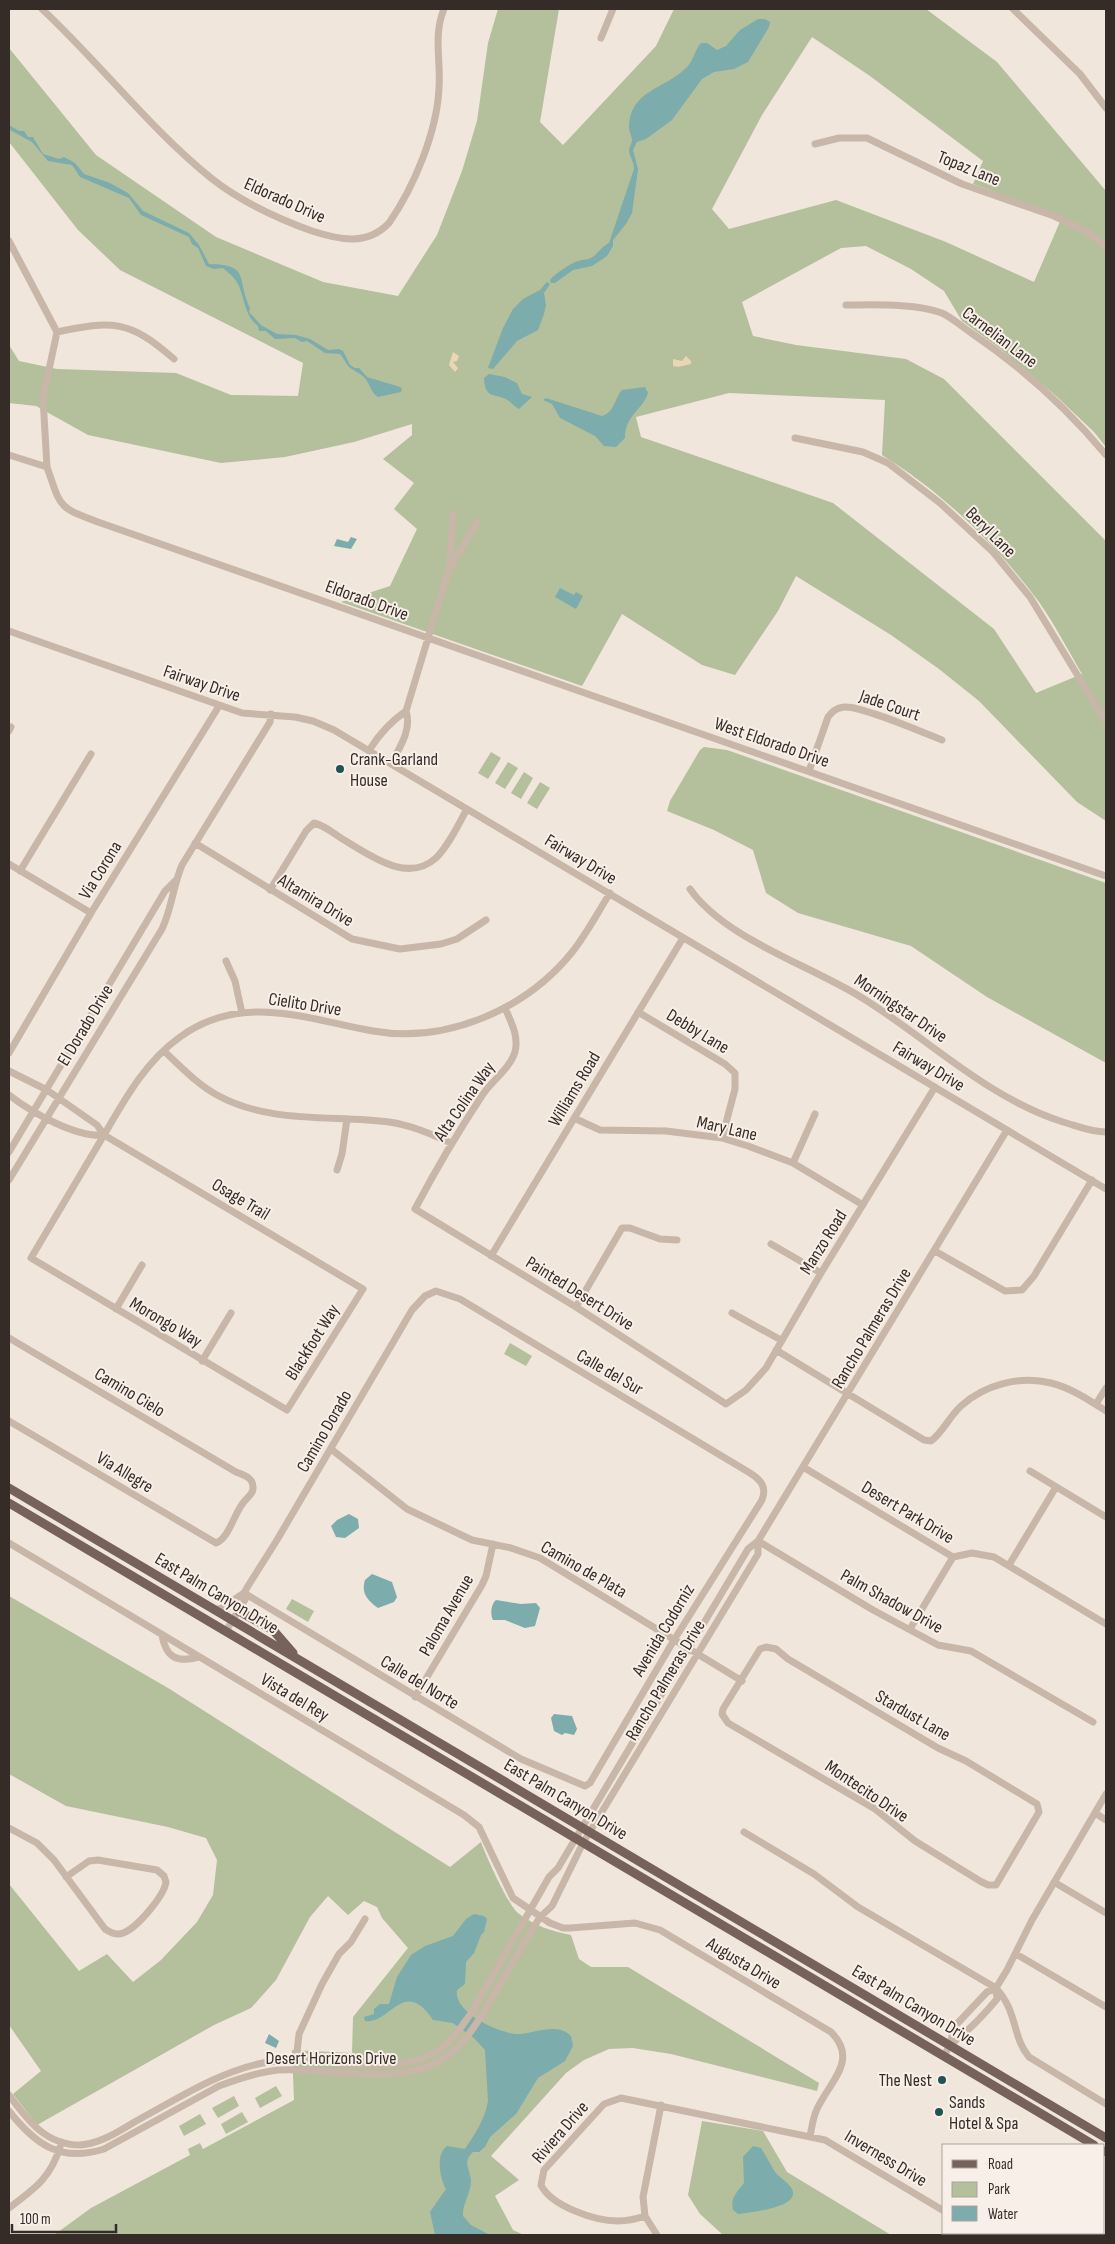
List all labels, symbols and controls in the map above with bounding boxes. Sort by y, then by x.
street label: Topaz Lane [934,146,1003,191]
street label: Eldorado Drive [241,173,329,228]
street label: Carnelian Lane [958,302,1041,372]
street label: Beryl Lane [961,503,1020,562]
street label: Eldorado Drive [322,576,411,625]
street label: Fairway Drive [161,661,243,706]
street label: Jade Court [856,685,923,726]
street label: West Eldorado Drive [712,713,832,772]
place label: Crank-Garland House [350,749,438,791]
marker: Crank-Garland House [334,763,346,775]
street label: Fairway Drive [541,830,620,889]
street label: Via Corona [74,837,126,903]
street label: Altamira Drive [273,869,357,931]
street label: Morningstar Drive [850,970,951,1047]
street label: El Dorado Drive [53,981,118,1070]
street label: Cielito Drive [267,988,343,1021]
street label: Debby Lane [663,1005,733,1058]
street label: Fairway Drive [889,1037,968,1096]
street label: Williams Road [544,1048,605,1130]
street label: Alta Colina Way [429,1058,499,1146]
street label: Mary Lane [695,1111,759,1146]
street label: Osage Trail [208,1174,274,1225]
street label: Manzo Road [795,1206,851,1278]
street label: Painted Desert Drive [522,1252,638,1335]
street label: Rancho Palmeras Drive [827,1264,916,1392]
street label: Morongo Way [126,1293,206,1352]
street label: Blackfoot Way [281,1300,344,1384]
street label: Calle del Sur [573,1345,647,1400]
street label: Camino Cielo [91,1363,169,1422]
street label: Camino Dorado [292,1386,356,1476]
street label: Via Allegre [93,1447,157,1497]
street label: Desert Park Drive [858,1477,958,1548]
street label: Camino de Plata [537,1536,631,1603]
street label: East Palm Canyon Drive [151,1548,282,1639]
street label: Palm Shadow Drive [837,1565,947,1638]
street label: Paloma Avenue [415,1571,478,1660]
street label: Avenida Codorniz [627,1580,699,1681]
street label: Rancho Palmeras Drive [621,1616,710,1744]
street label: Calle del Norte [377,1651,463,1714]
street label: Vista del Rey [257,1669,333,1726]
street label: Stardust Lane [871,1686,954,1745]
street label: East Palm Canyon Drive [500,1754,631,1845]
street label: Montecito Drive [821,1756,912,1827]
street label: Augusta Drive [702,1933,785,1994]
street label: East Palm Canyon Drive [848,1960,979,2051]
street label: Desert Horizons Drive [266,2048,396,2069]
place label: The Nest [879,2070,932,2091]
marker: The Nest [936,2074,948,2086]
place label: Sands Hotel & Spa [949,2092,1018,2134]
street label: Riviera Drive [528,2097,593,2168]
marker: Sands Hotel & Spa [933,2106,945,2118]
street label: Inverness Drive [841,2126,931,2191]
legend [942,2144,1105,2234]
text: Road [988,2155,1013,2174]
text: Park [988,2180,1010,2199]
scale bar [12,2202,116,2234]
text: Water [988,2205,1019,2224]
text: 100 m [20,2210,51,2229]

